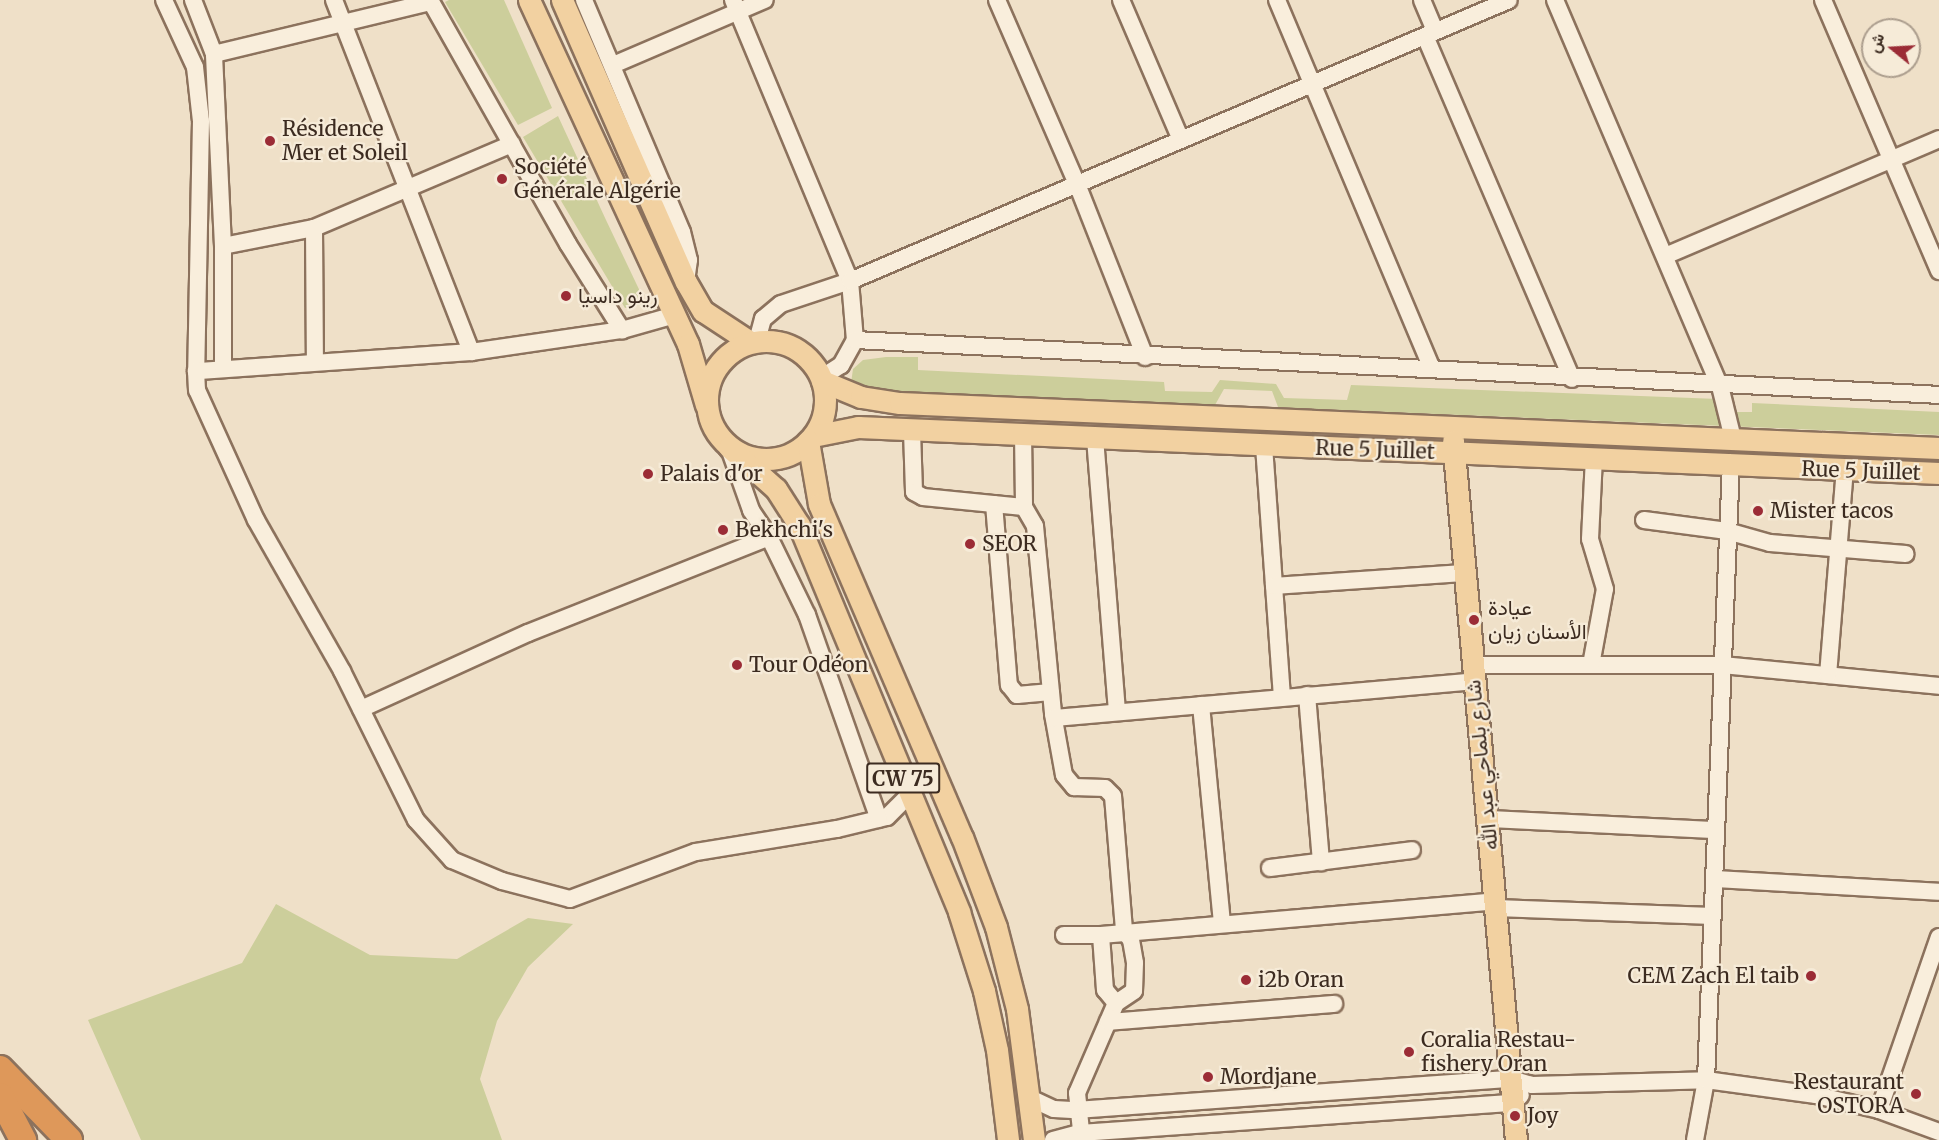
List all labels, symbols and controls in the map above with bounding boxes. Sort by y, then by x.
north arrow [1861,18,1921,78]
text: ش [1863,31,1888,55]
place label: Résidence Mer et Soleil [282,116,408,166]
marker: Résidence Mer et Soleil [263,134,277,148]
place label: Société Générale Algérie [514,154,681,204]
marker: Société Générale Algérie [495,172,509,186]
place label: رينو داسيا [578,283,658,309]
marker: رينو داسيا [559,289,573,303]
street label: Rue 5 Juillet [1315,435,1435,465]
street label: Rue 5 Juillet [1801,456,1921,486]
place label: Palais d'or [660,461,763,487]
marker: Palais d'or [641,467,655,481]
place label: Mister tacos [1770,498,1894,524]
marker: Mister tacos [1751,504,1765,518]
place label: Bekhchi's [735,517,833,543]
marker: Bekhchi's [716,523,730,537]
place label: SEOR [982,531,1037,557]
marker: SEOR [963,537,977,551]
place label: عيادة الأسنان زيان [1488,595,1587,645]
marker: عيادة الأسنان زيان [1465,611,1483,629]
place label: Tour Odéon [749,652,868,678]
marker: Tour Odéon [730,658,744,672]
street label: شارع بلماحي عبد الله [1461,679,1503,851]
road number: CW 75 [866,761,940,795]
place label: CEM Zach El taib [1628,963,1799,989]
place label: i2b Oran [1258,967,1344,993]
marker: CEM Zach El taib [1804,969,1818,983]
marker: i2b Oran [1239,973,1253,987]
place label: Coralia Restau- fishery Oran [1421,1027,1576,1077]
marker: Coralia Restau- fishery Oran [1402,1045,1416,1059]
place label: Mordjane [1220,1064,1317,1090]
place label: Restaurant OSTORA [1794,1069,1904,1119]
marker: Mordjane [1201,1070,1215,1084]
marker: Restaurant OSTORA [1909,1087,1923,1101]
place label: Joy [1527,1103,1558,1129]
marker: Joy [1508,1109,1522,1123]

